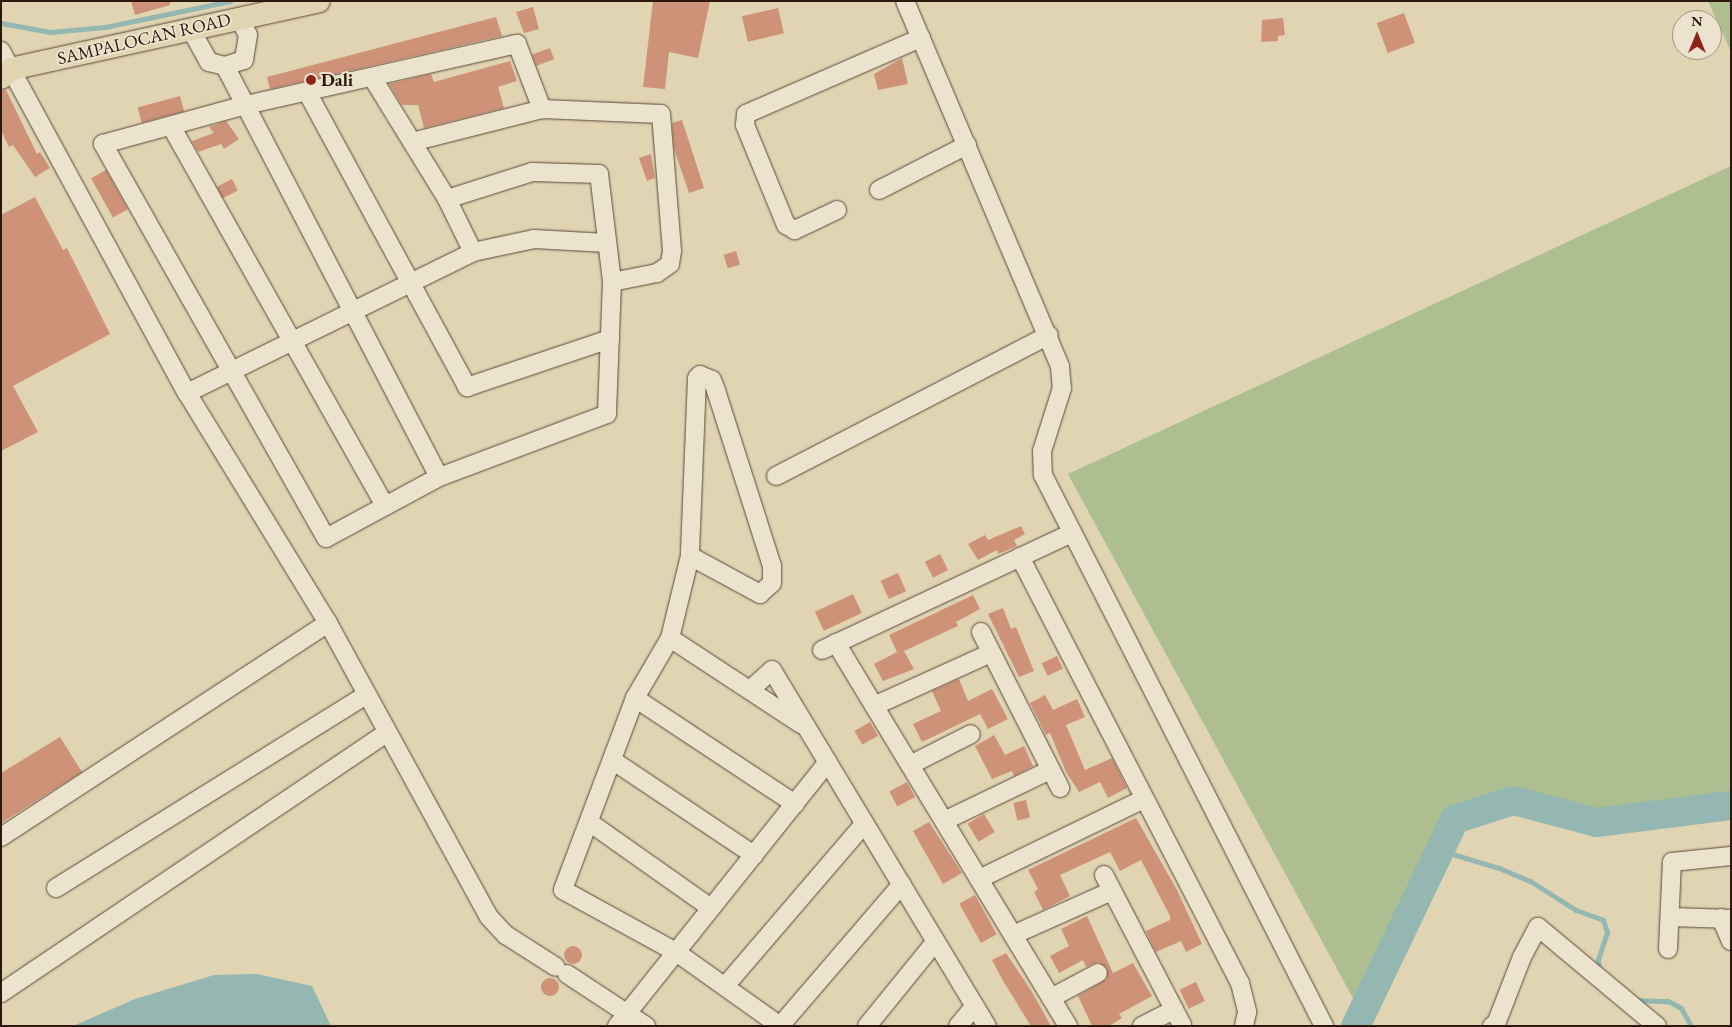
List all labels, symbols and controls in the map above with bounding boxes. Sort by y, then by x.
street label: SAMPALOCAN ROAD [55,9,233,69]
north arrow [1672,10,1722,60]
text: N [1691,12,1703,30]
place label: Dali [321,69,353,91]
marker: Dali [305,74,317,86]

